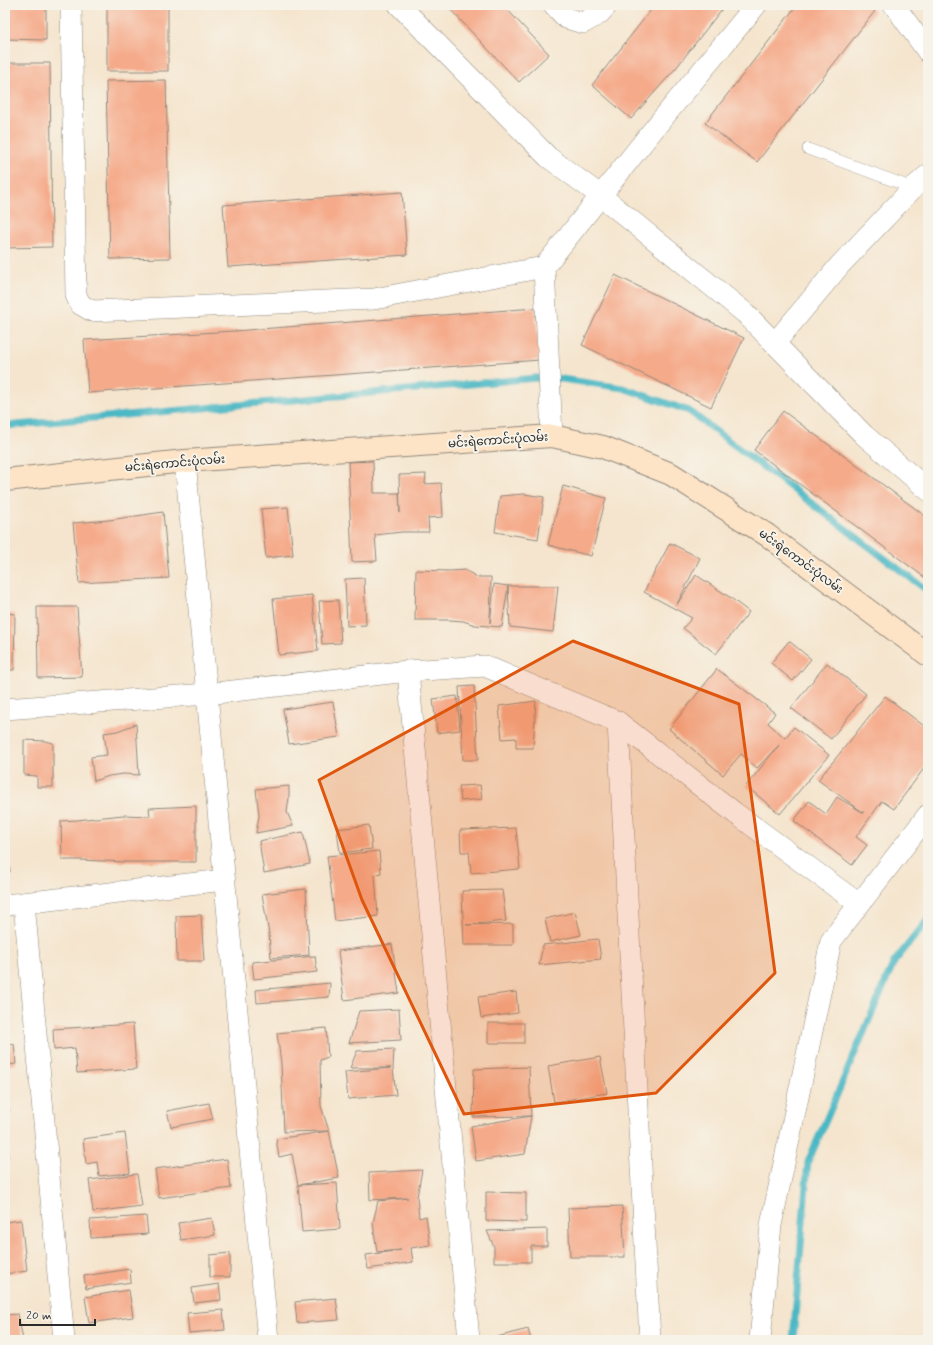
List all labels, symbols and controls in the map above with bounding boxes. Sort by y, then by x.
street label: မင်းရဲကောင်းပုံလမ်း [447,428,549,453]
street label: မင်းရဲကောင်းပုံလမ်း [124,450,226,477]
street label: မင်းရဲကောင်းပုံလမ်း [754,524,847,599]
scale bar [20,1301,95,1327]
text: 20 m [26,1308,52,1324]

